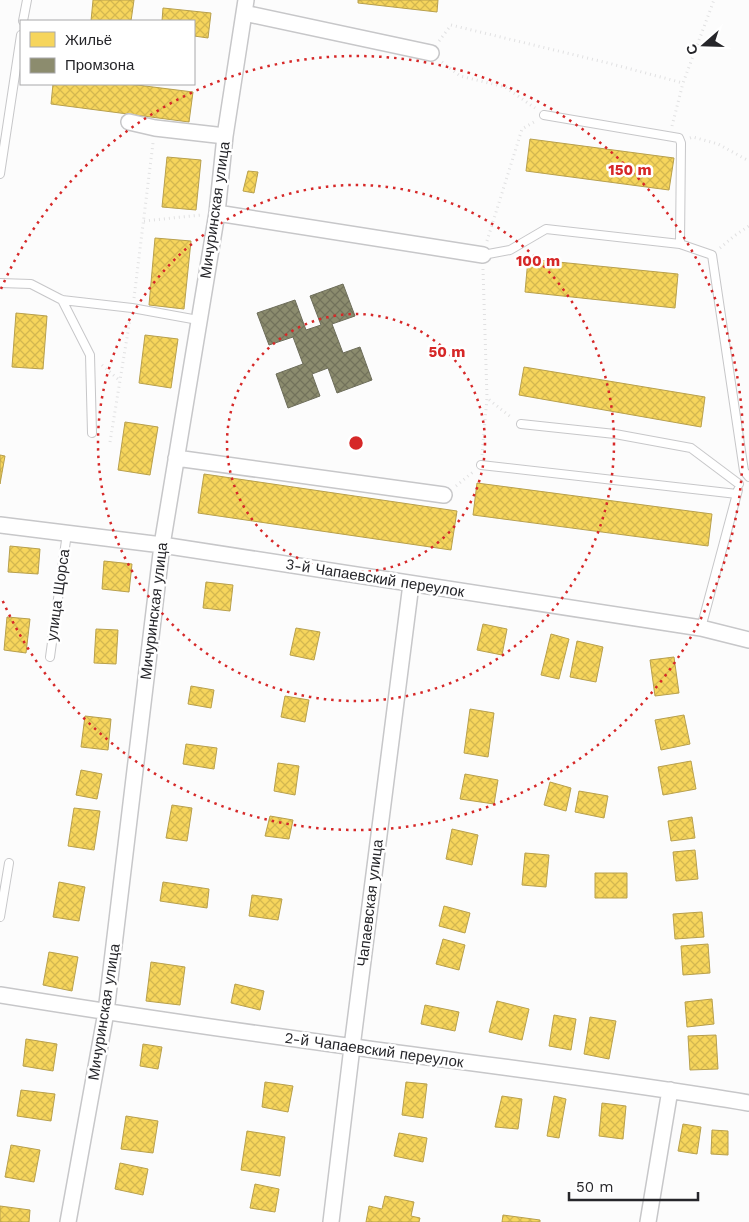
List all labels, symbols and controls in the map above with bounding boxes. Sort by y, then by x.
legend [20,20,195,85]
north arrow [679,20,729,70]
text: Жильё [65,31,112,49]
text: С [683,42,701,57]
text: Промзона [65,56,135,74]
street label: Мичуринская улица [196,140,234,280]
text: 150 m [608,161,652,179]
text: 100 m [516,252,560,270]
text: 50 m [429,343,465,361]
centre of rings [347,434,365,452]
street label: Мичуринская улица [137,541,171,681]
street label: улица Щорса [43,547,73,642]
street label: 3-й Чапаевский переулок [284,555,466,601]
street label: Чапаевская улица [353,838,387,968]
street label: Мичуринская улица [84,942,124,1082]
street label: 2-й Чапаевский переулок [283,1029,465,1072]
scale bar [569,1170,698,1202]
text: 50 m [576,1178,613,1196]

